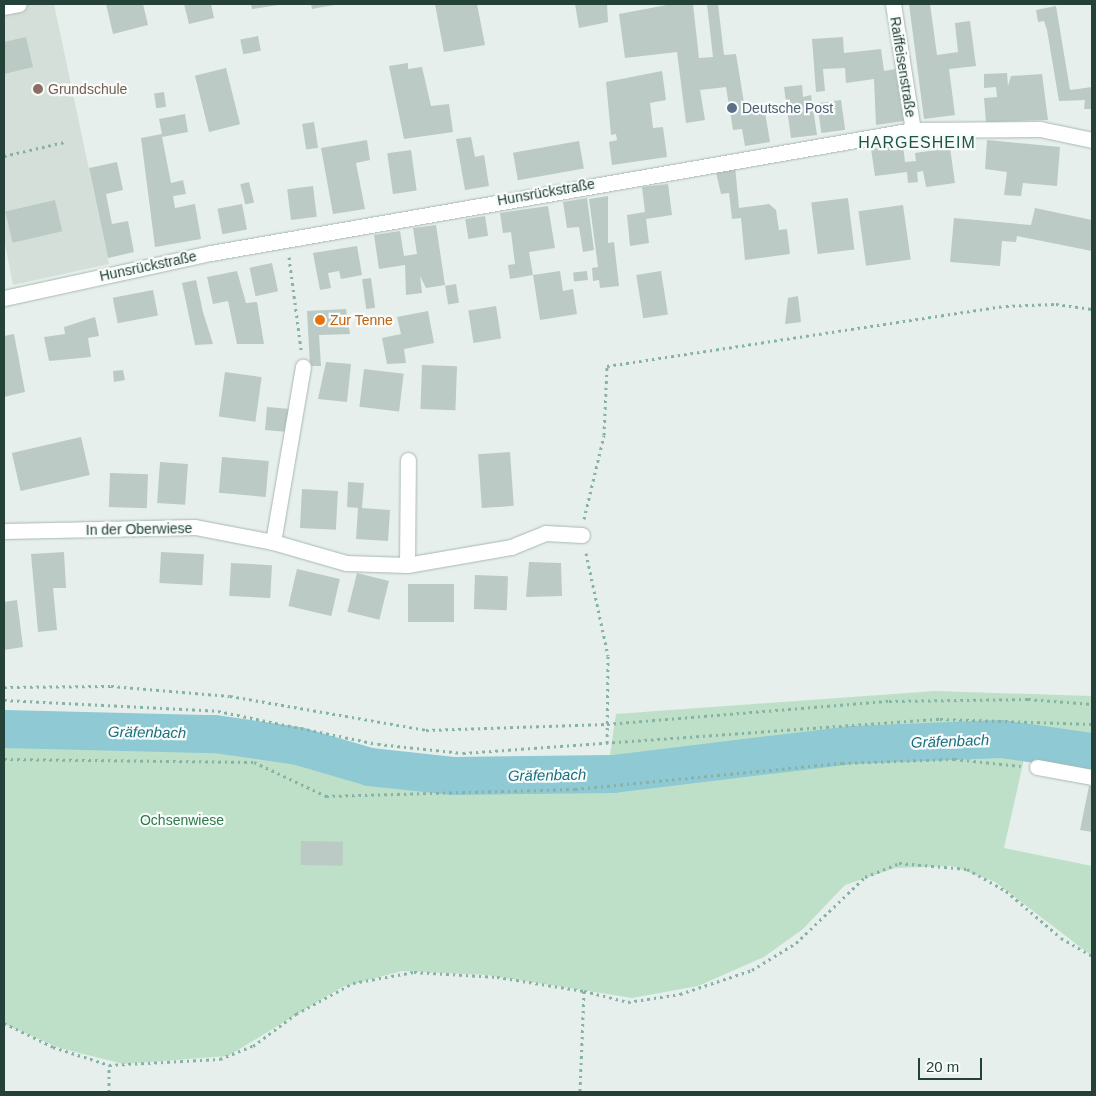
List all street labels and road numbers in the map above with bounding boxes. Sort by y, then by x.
street label: Raiffeisenstraße [887,15,919,119]
street label: Hunsrückstraße [496,175,596,209]
street label: Hunsrückstraße [98,248,198,284]
street label: In der Oberwiese [86,520,192,538]

